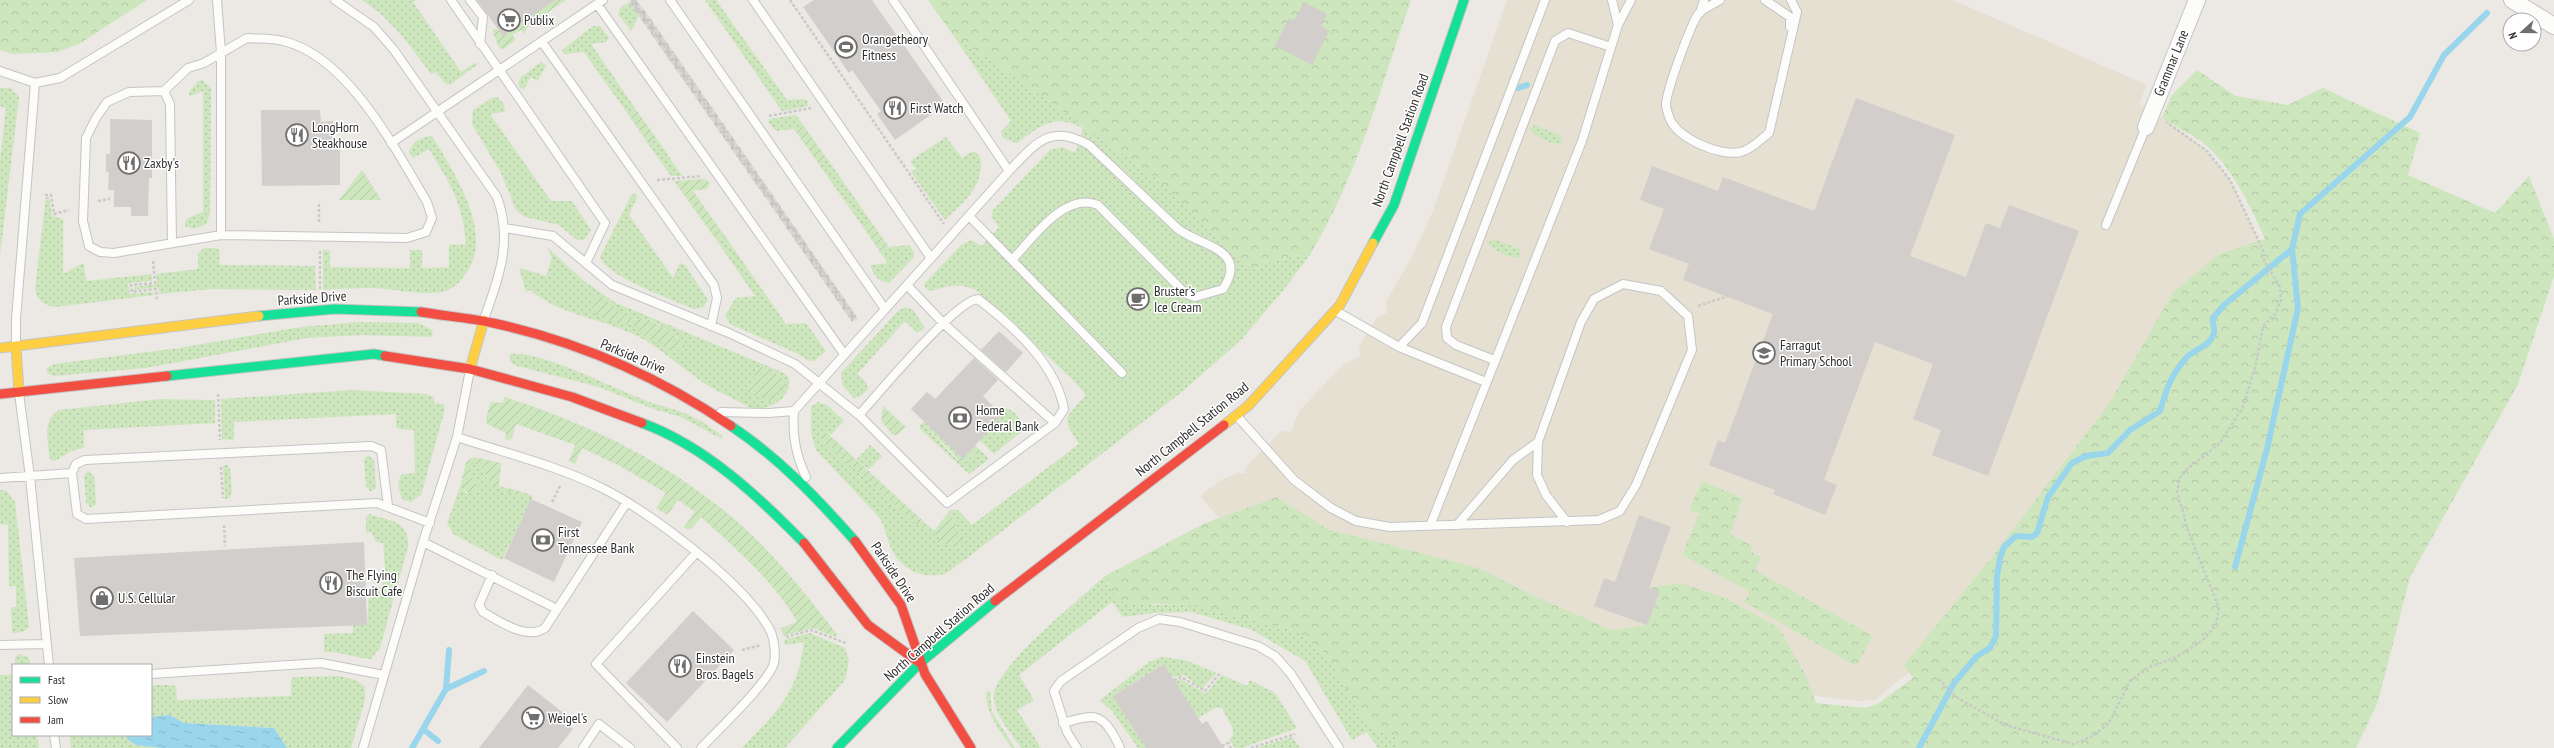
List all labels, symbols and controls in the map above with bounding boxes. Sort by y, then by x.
supermarket icon: Publix [496,7,522,33]
place label: Publix [524,11,554,29]
north arrow [2502,12,2542,52]
street label: Grammar Lane [2150,27,2193,99]
place label: Orangetheory Fitness [862,30,929,64]
text: N [2505,30,2520,41]
sports icon: Orangetheory Fitness [833,34,859,60]
street label: North Campbell Station Road [1368,71,1432,209]
restaurant icon: First Watch [882,95,908,121]
place label: First Watch [910,99,963,117]
place label: LongHorn Steakhouse [312,118,368,152]
restaurant icon: LongHorn Steakhouse [284,122,310,148]
restaurant icon: Zaxby's [116,150,142,176]
place label: Zaxby's [144,154,179,172]
place label: Bruster's Ice Cream [1154,282,1201,316]
cafe icon: Bruster's Ice Cream [1125,286,1151,312]
street label: Parkside Drive [277,287,347,309]
street label: Parkside Drive [598,334,668,378]
place label: Farragut Primary School [1780,336,1852,370]
school or university icon: Farragut Primary School [1751,340,1777,366]
street label: North Campbell Station Road [1132,378,1252,480]
place label: Home Federal Bank [976,401,1039,435]
bank icon: Home Federal Bank [947,405,973,431]
place label: First Tennessee Bank [558,523,635,557]
bank icon: First Tennessee Bank [530,527,556,553]
street label: Parkside Drive [867,538,921,606]
place label: The Flying Biscuit Cafe [346,566,403,600]
restaurant icon: The Flying Biscuit Cafe [318,570,344,596]
street label: North Campbell Station Road [880,579,998,685]
shop icon: U.S. Cellular [89,585,115,611]
place label: U.S. Cellular [118,589,176,607]
place label: Einstein Bros. Bagels [696,649,754,683]
restaurant icon: Einstein Bros. Bagels [667,653,693,679]
legend [12,664,152,736]
text: Fast [48,672,66,687]
text: Slow [48,692,69,707]
supermarket icon: Weigel's [520,705,546,731]
place label: Weigel's [548,709,588,727]
text: Jam [47,712,64,727]

